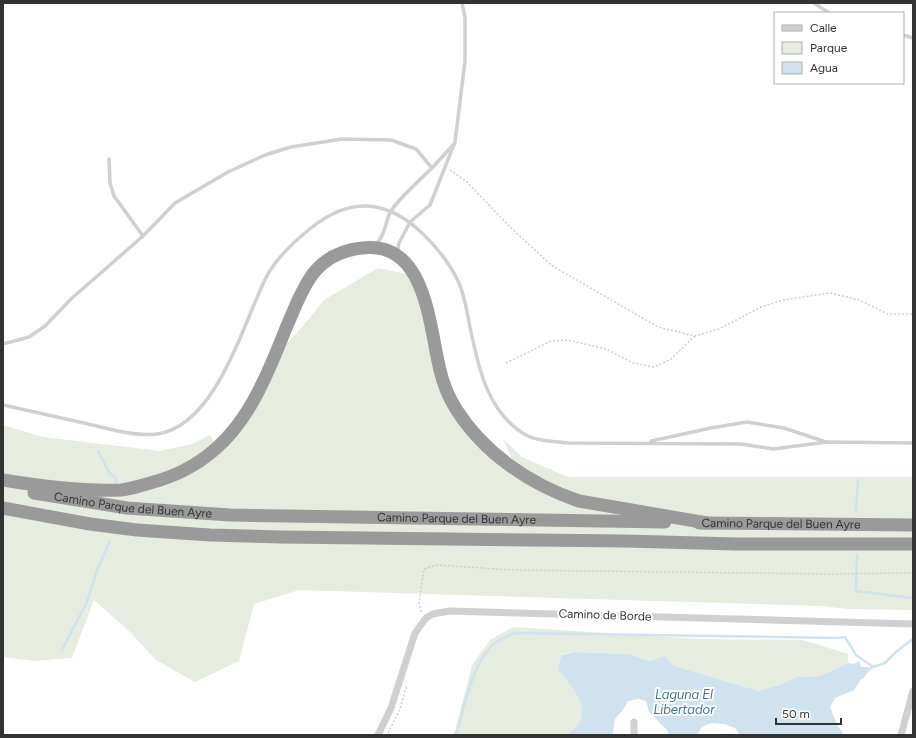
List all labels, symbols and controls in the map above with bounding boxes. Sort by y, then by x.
legend [774,12,904,84]
text: Calle [810,21,837,35]
text: Parque [810,41,848,55]
text: Agua [810,61,838,75]
street label: Camino Parque del Buen Ayre [53,489,213,521]
street label: Camino Parque del Buen Ayre [377,510,537,527]
street label: Camino Parque del Buen Ayre [701,516,861,532]
street label: Camino de Borde [558,606,652,624]
water label: Laguna El Libertador [653,687,715,717]
scale bar [776,700,841,726]
text: 50 m [782,707,810,721]

